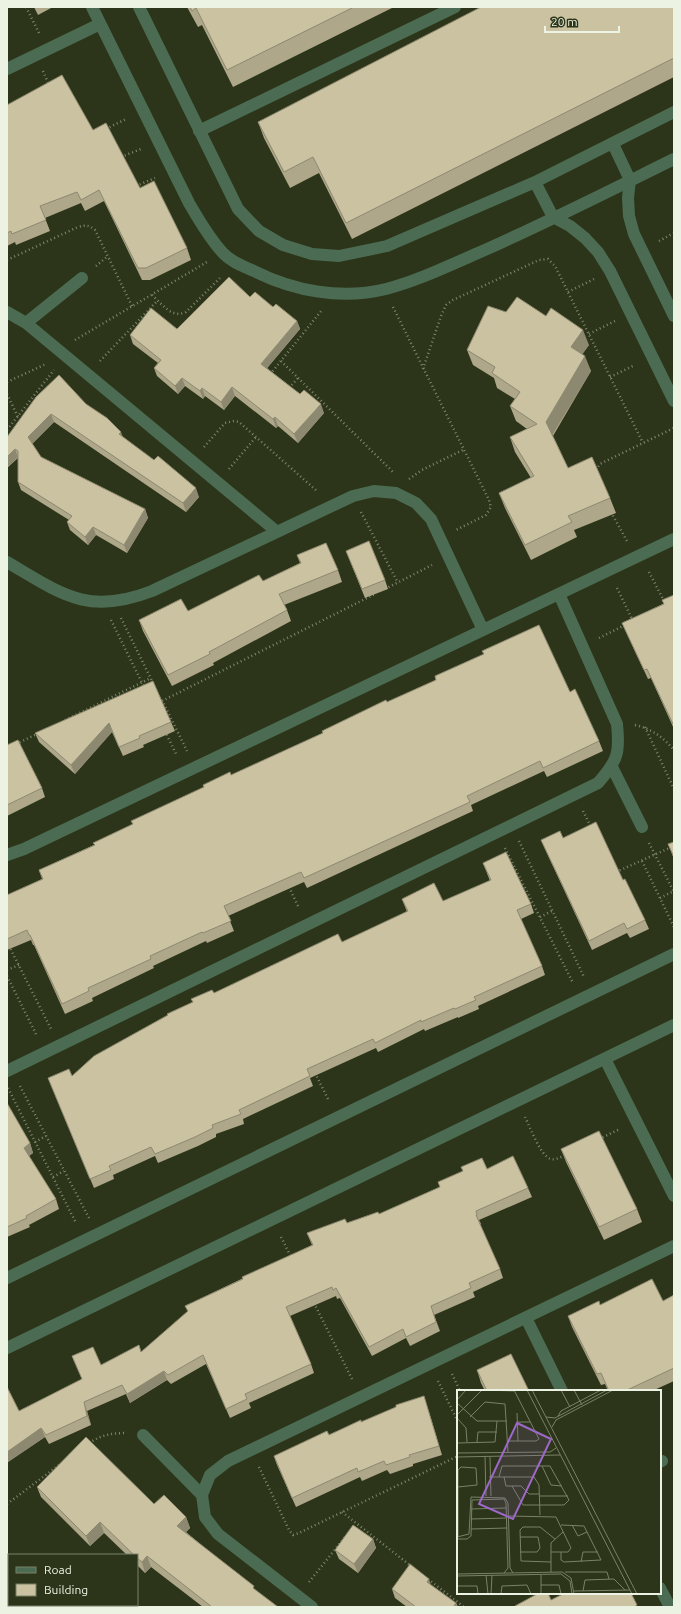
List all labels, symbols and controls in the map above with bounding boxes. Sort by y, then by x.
scale bar [545,8,619,34]
text: 20 m [551,15,578,28]
inset map [457,1390,661,1594]
legend [8,1554,138,1606]
text: Road [44,1563,72,1576]
text: Building [44,1583,88,1596]

